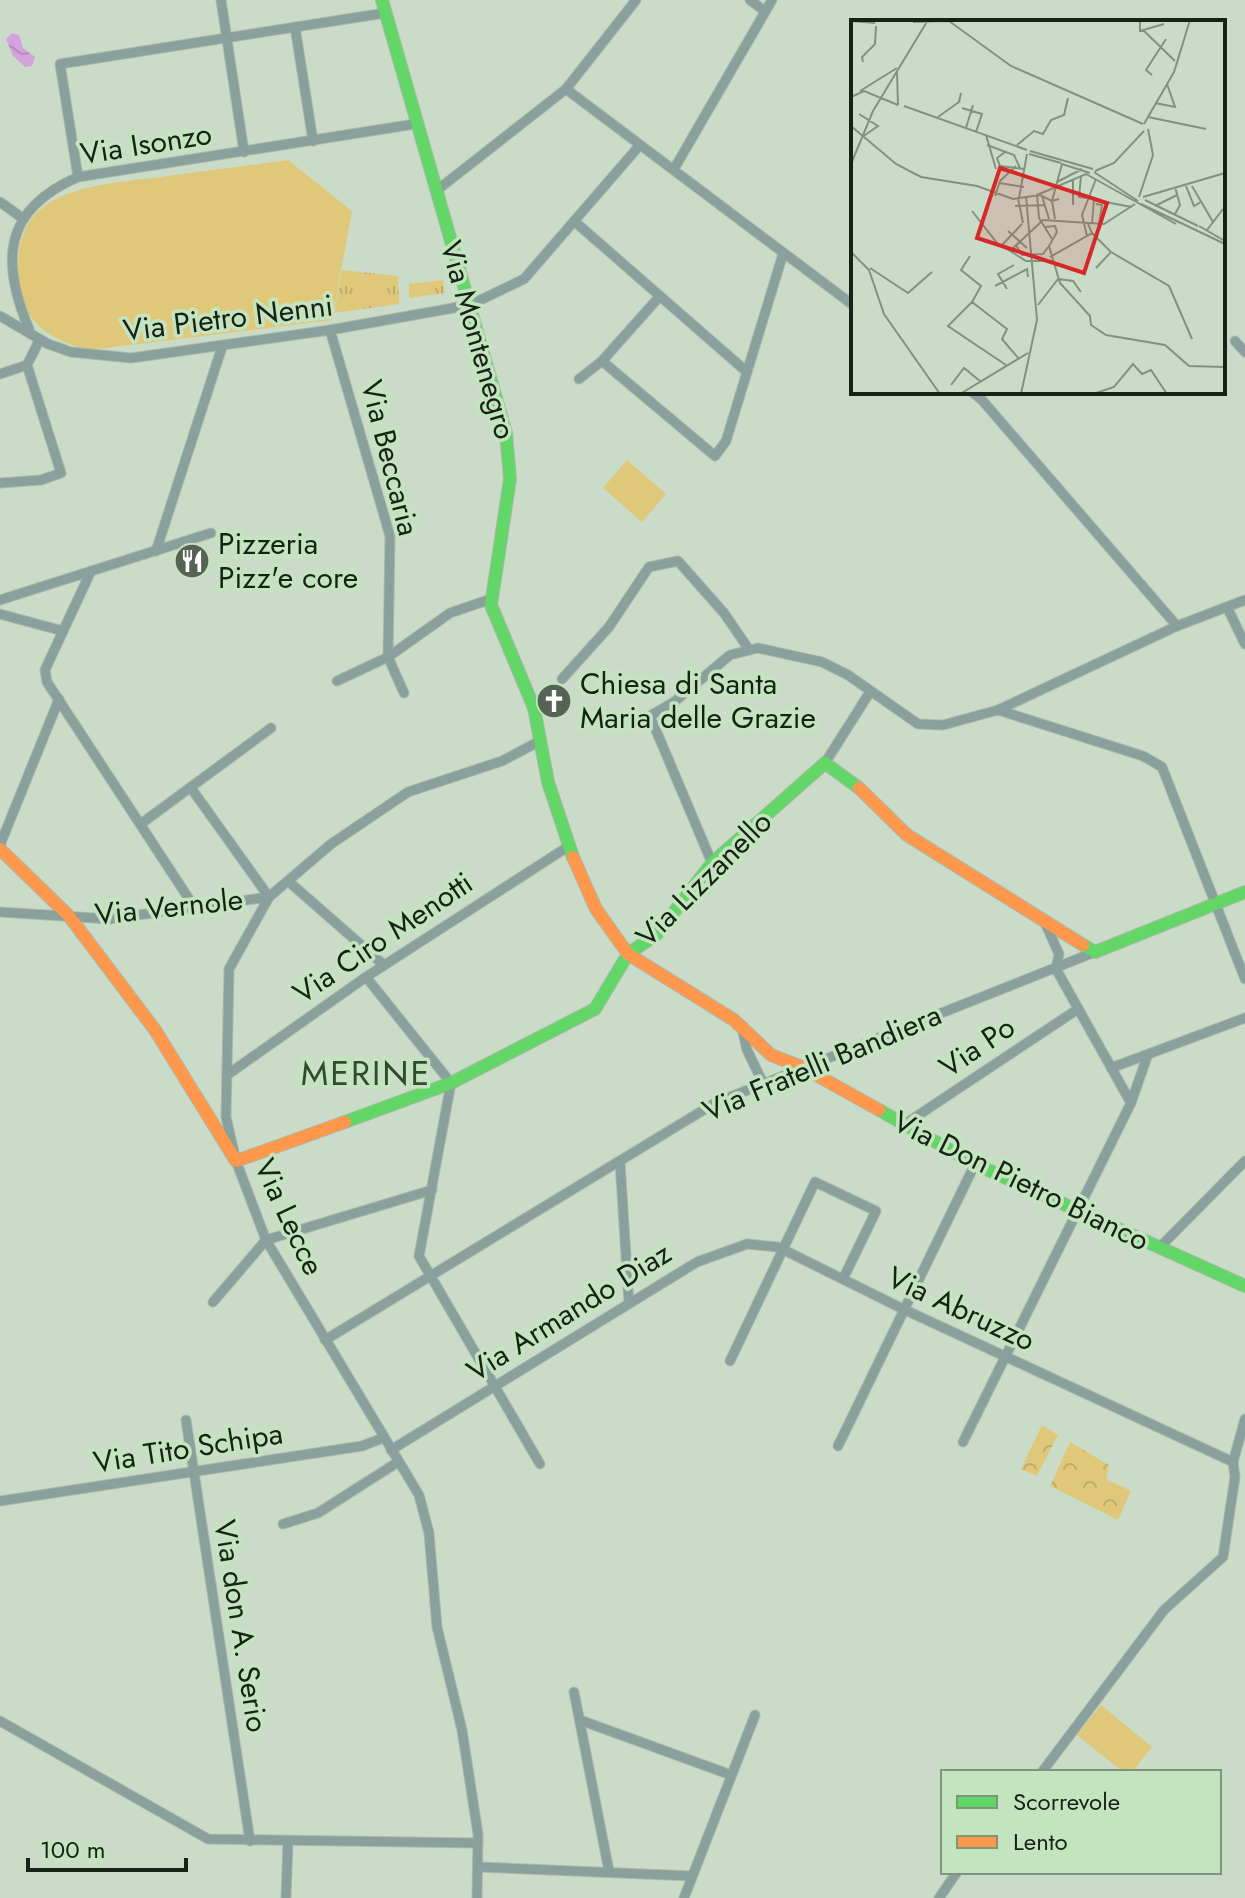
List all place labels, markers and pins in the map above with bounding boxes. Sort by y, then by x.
place label: Pizzeria Pizz'e core [218,522,358,599]
restaurant icon: Pizzeria Pizz'e core [173,542,211,580]
place label: Chiesa di Santa Maria delle Grazie [580,662,816,739]
church icon: Chiesa di Santa Maria delle Grazie [535,682,573,720]

